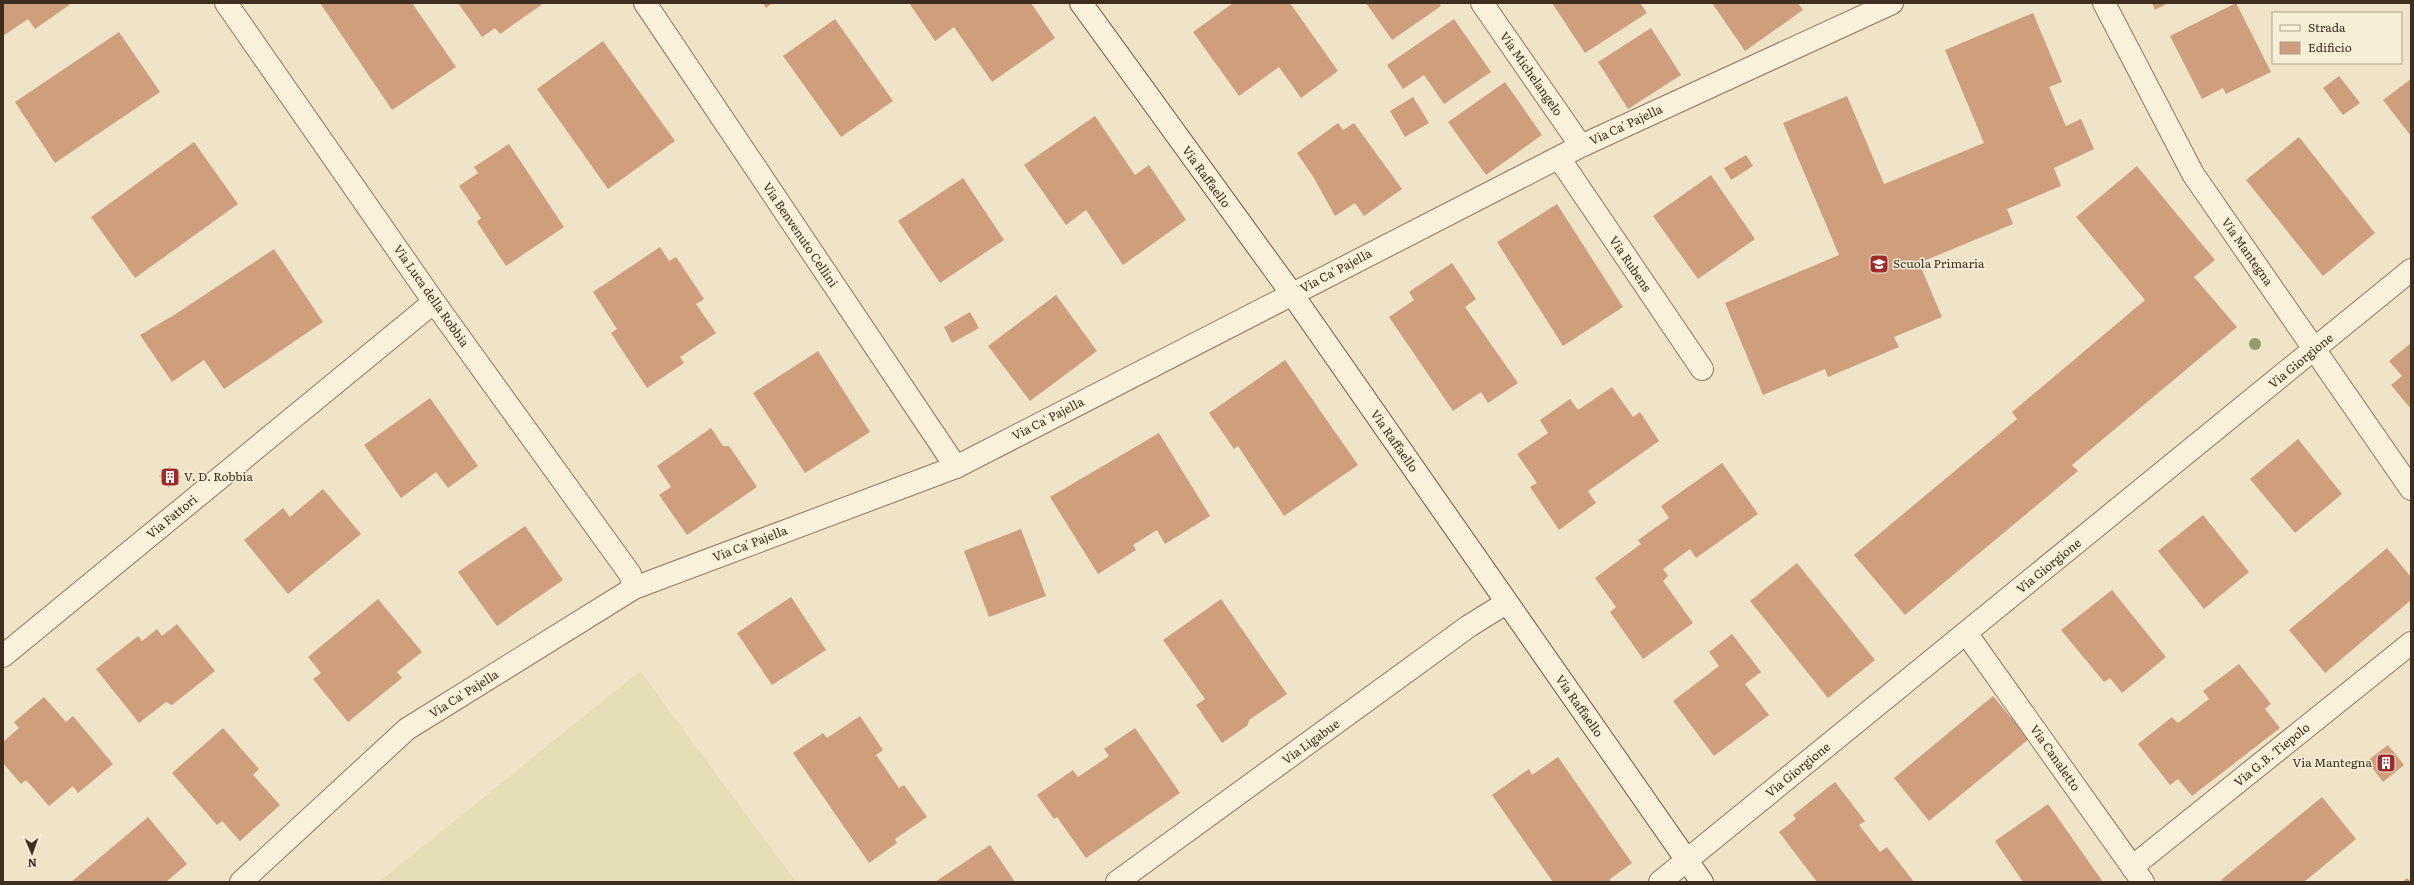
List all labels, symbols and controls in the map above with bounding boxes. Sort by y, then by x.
legend [2272,12,2402,64]
text: Strada [2308,18,2346,36]
street label: Via Michelangelo [1496,28,1568,119]
text: Edificio [2308,38,2352,56]
street label: Via Ca' Pajella [1586,99,1666,149]
street label: Via Raffaello [1178,142,1235,211]
street label: Via Benvenuto Cellini [759,178,843,291]
street label: Via Mantegna [2218,214,2278,290]
street label: Via Rubens [1606,232,1656,295]
street label: Via Luca della Robbia [390,241,474,351]
street label: Via Ca' Pajella [1297,243,1375,297]
school or university icon: Scuola Primaria [1868,253,1890,275]
place label: Scuola Primaria [1893,254,1985,272]
street label: Via Giorgione [2264,328,2337,392]
street label: Via Ca' Pajella [1008,392,1087,444]
street label: Via Raffaello [1367,406,1423,475]
building icon: V. D. Robbia [159,466,181,488]
place label: V. D. Robbia [184,467,253,485]
street label: Via Fattori [142,490,201,542]
street label: Via Ca' Pajella [710,520,790,566]
street label: Via Giorgione [2012,533,2085,597]
street label: Via Ca' Pajella [425,664,502,722]
street label: Via Raffaello [1552,671,1608,740]
street label: Via Ligabue [1278,714,1343,768]
street label: Via G.B. Tiepolo [2230,718,2313,790]
street label: Via Canaletto [2026,721,2085,794]
street label: Via Giorgione [1761,737,1834,801]
building icon: Via Mantegna [2375,752,2397,774]
place label: Via Mantegna [2293,753,2373,771]
north arrow [12,833,52,873]
text: N [27,856,37,872]

